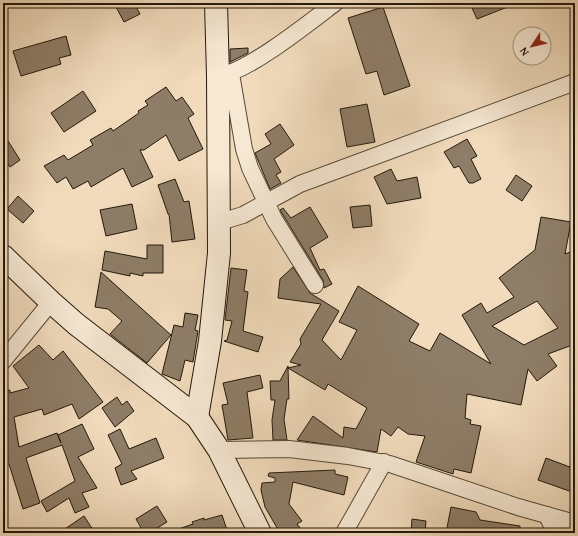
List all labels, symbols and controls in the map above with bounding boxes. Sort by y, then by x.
north arrow [512,26,552,66]
text: N [515,44,532,59]

